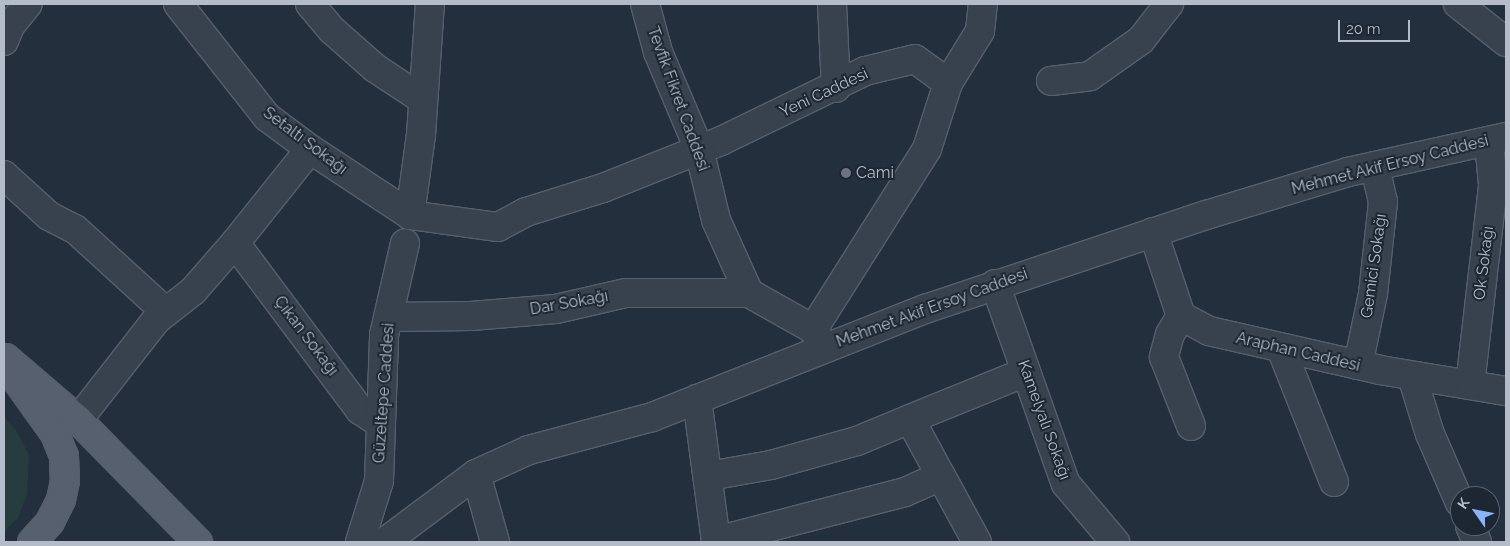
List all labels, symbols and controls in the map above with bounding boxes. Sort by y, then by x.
scale bar [1340,10,1412,42]
text: 20 m [1346,20,1381,38]
street label: Tevfik Fikret Caddesi [643,24,713,174]
street label: Yeni Caddesi [777,64,871,122]
street label: Setaltı Sokağı [259,103,351,179]
street label: Mehmet Akif Ersoy Caddesi [1289,131,1491,199]
place label: Cami [856,163,894,183]
marker: Cami [840,167,852,179]
street label: Gemici Sokağı [1357,213,1391,319]
street label: Ok Sokağı [1470,225,1498,301]
street label: Mehmet Akif Ersoy Caddesi [833,264,1031,352]
street label: Dar Sokağı [528,287,610,319]
street label: Çıkan Sokağı [270,292,342,380]
street label: Güzeltepe Caddesi [370,322,398,464]
street label: Araphan Caddesi [1234,328,1362,376]
street label: Kamelyalı Sokağı [1013,357,1075,483]
north arrow [1450,486,1500,536]
text: K [1454,495,1473,512]

